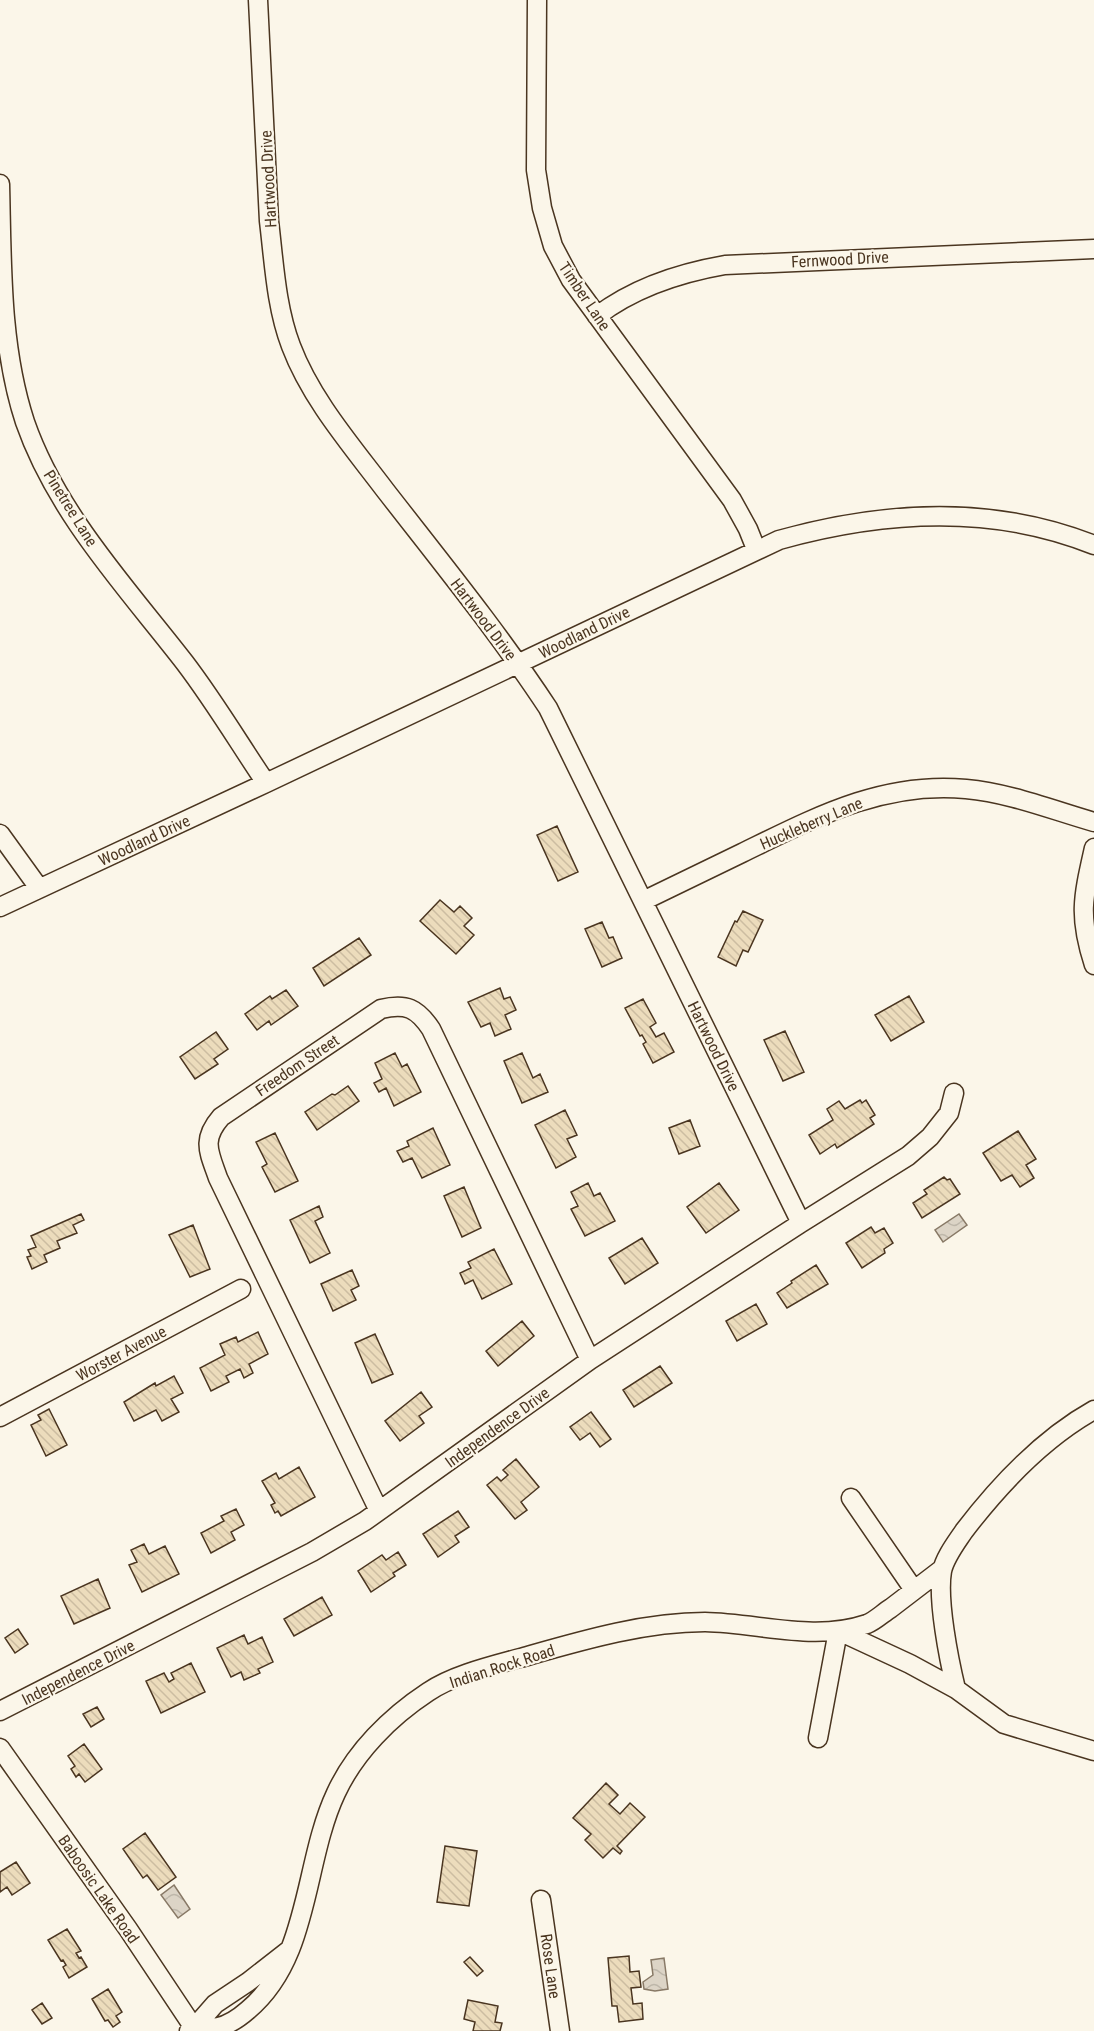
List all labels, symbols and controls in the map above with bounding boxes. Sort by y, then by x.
street label: Hartwood Drive [256,130,281,228]
street label: Fernwood Drive [791,247,889,272]
street label: Timber Lane [555,258,614,334]
street label: Pinetree Lane [40,467,102,550]
street label: Hartwood Drive [447,575,521,664]
street label: Woodland Drive [536,602,633,663]
street label: Huckleberry Lane [757,793,865,854]
street label: Woodland Drive [96,811,193,870]
street label: Hartwood Drive [684,998,743,1094]
street label: Freedom Street [252,1030,343,1100]
street label: Worster Avenue [73,1322,169,1385]
street label: Independence Drive [442,1383,553,1472]
street label: Independence Drive [19,1636,138,1709]
street label: Indian Rock Road [447,1641,557,1692]
street label: Baboosic Lake Road [54,1831,143,1947]
street label: Rose Lane [537,1932,564,2000]

